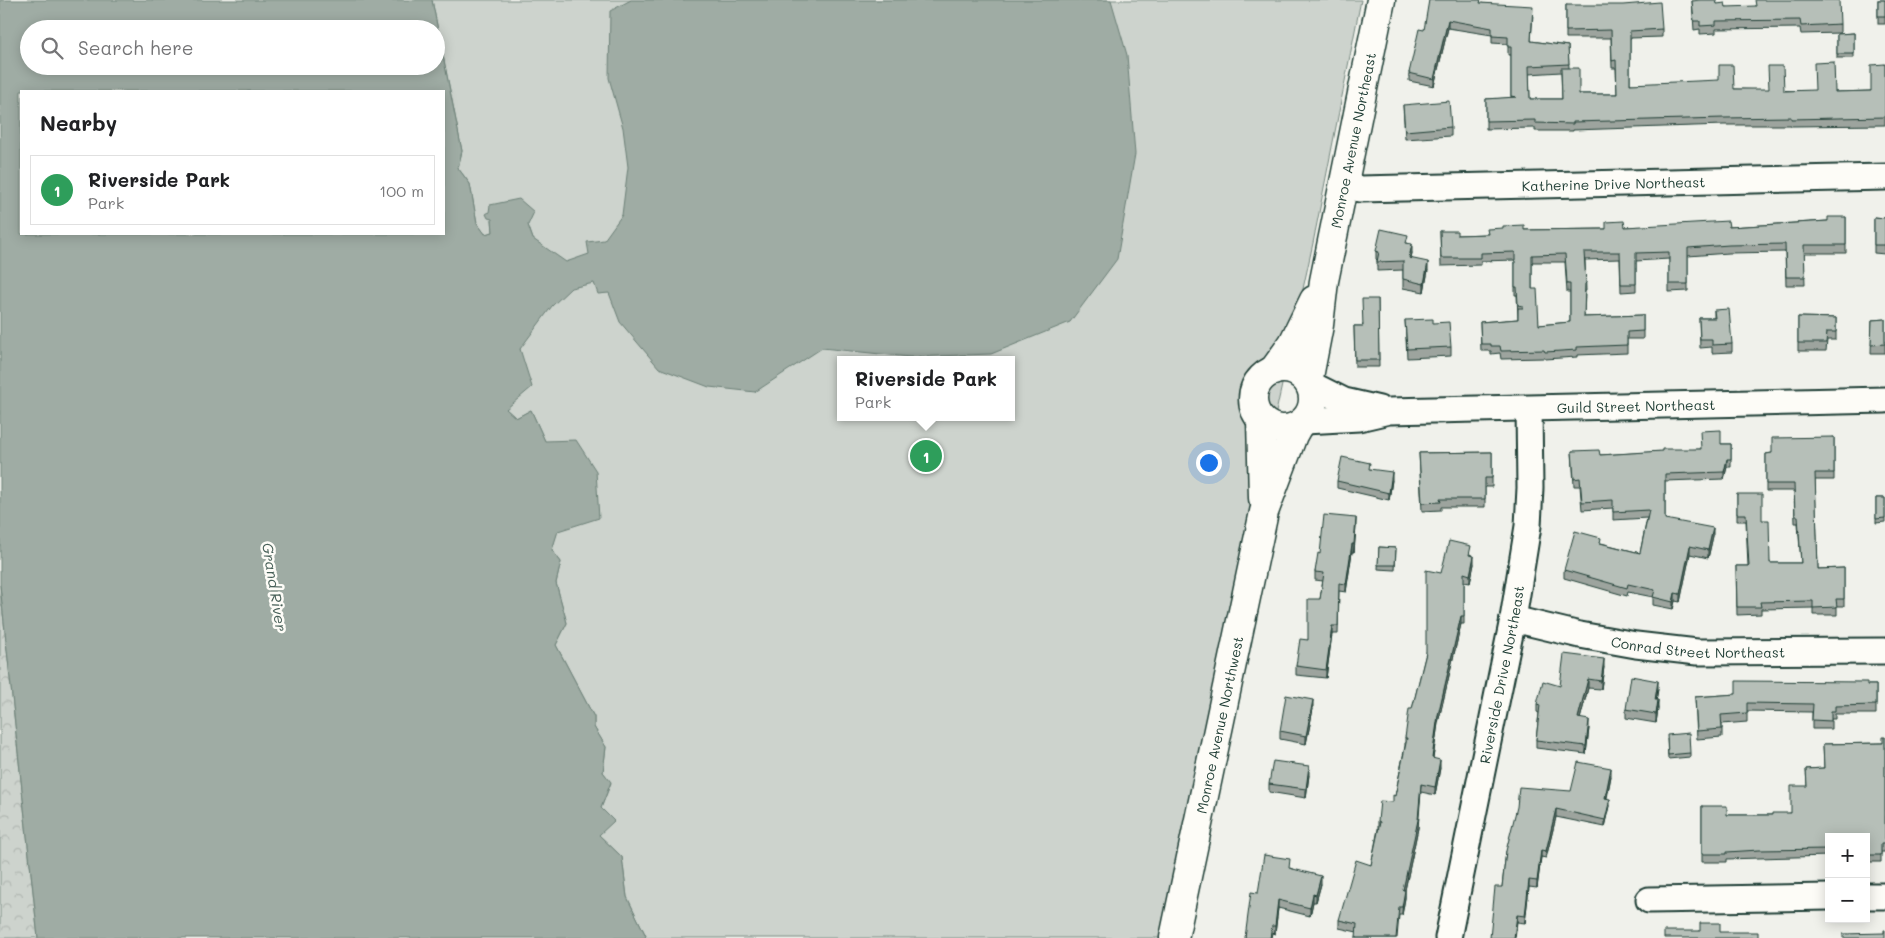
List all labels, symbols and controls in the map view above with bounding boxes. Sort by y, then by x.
search box [20,20,445,75]
icon: search [38,34,66,62]
text: Search here [78,35,194,60]
street label: Monroe Avenue Northeast [1325,51,1380,230]
text: Nearby [40,109,117,136]
text: Riverside Park [88,167,230,192]
street label: Katherine Drive Northeast [1521,172,1706,195]
text: 1 [53,180,61,201]
text: 100 m [379,180,424,201]
text: Park [88,192,124,213]
popup [837,356,1015,421]
text: Riverside Park [855,366,997,391]
text: Park [855,391,891,412]
street label: Guild Street Northeast [1557,394,1715,417]
pin: 1 [910,437,942,475]
your location [1196,450,1222,476]
water label: Grand River [258,541,292,633]
street label: Riverside Drive Northeast [1474,584,1528,765]
street label: Conrad Street Northeast [1610,631,1785,662]
street label: Monroe Avenue Northwest [1191,634,1247,815]
map controls [1825,833,1870,923]
button: + [1825,833,1870,878]
button: − [1825,878,1870,923]

